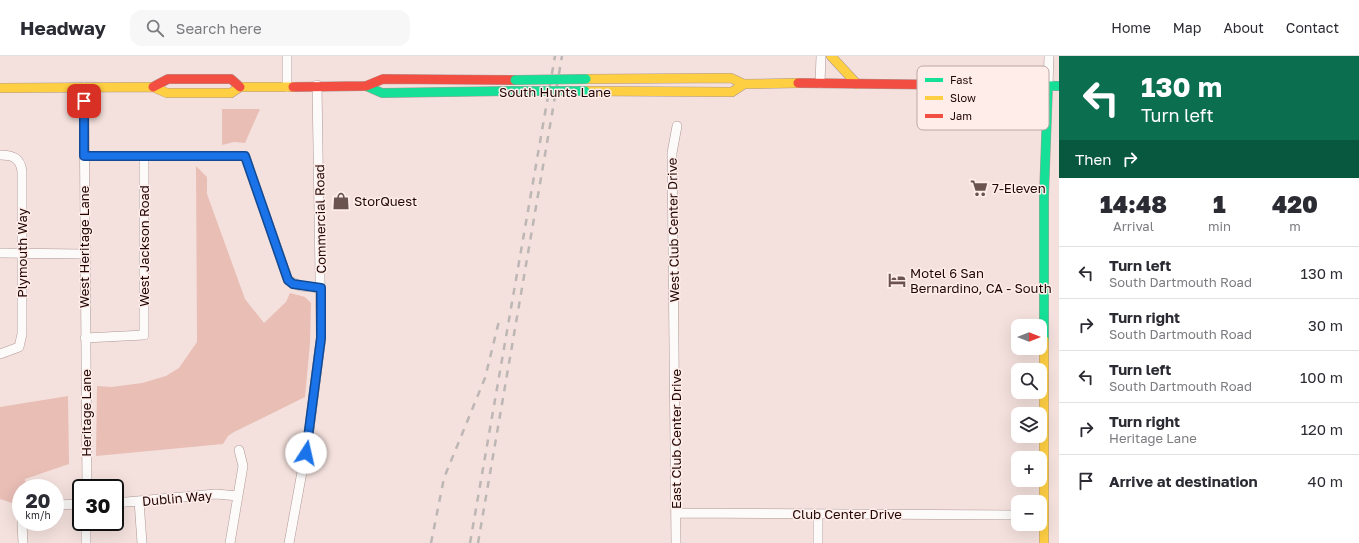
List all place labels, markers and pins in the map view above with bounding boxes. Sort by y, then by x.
pin [67,84,101,118]
supermarket icon: 7-Eleven [969,178,989,198]
place label: 7-Eleven [992,180,1046,196]
shop icon: StorQuest [331,191,351,211]
place label: StorQuest [354,193,417,209]
place label: Motel 6 San Bernardino, CA - South [910,265,1052,296]
hotel icon: Motel 6 San Bernardino, CA - South [887,270,907,290]

